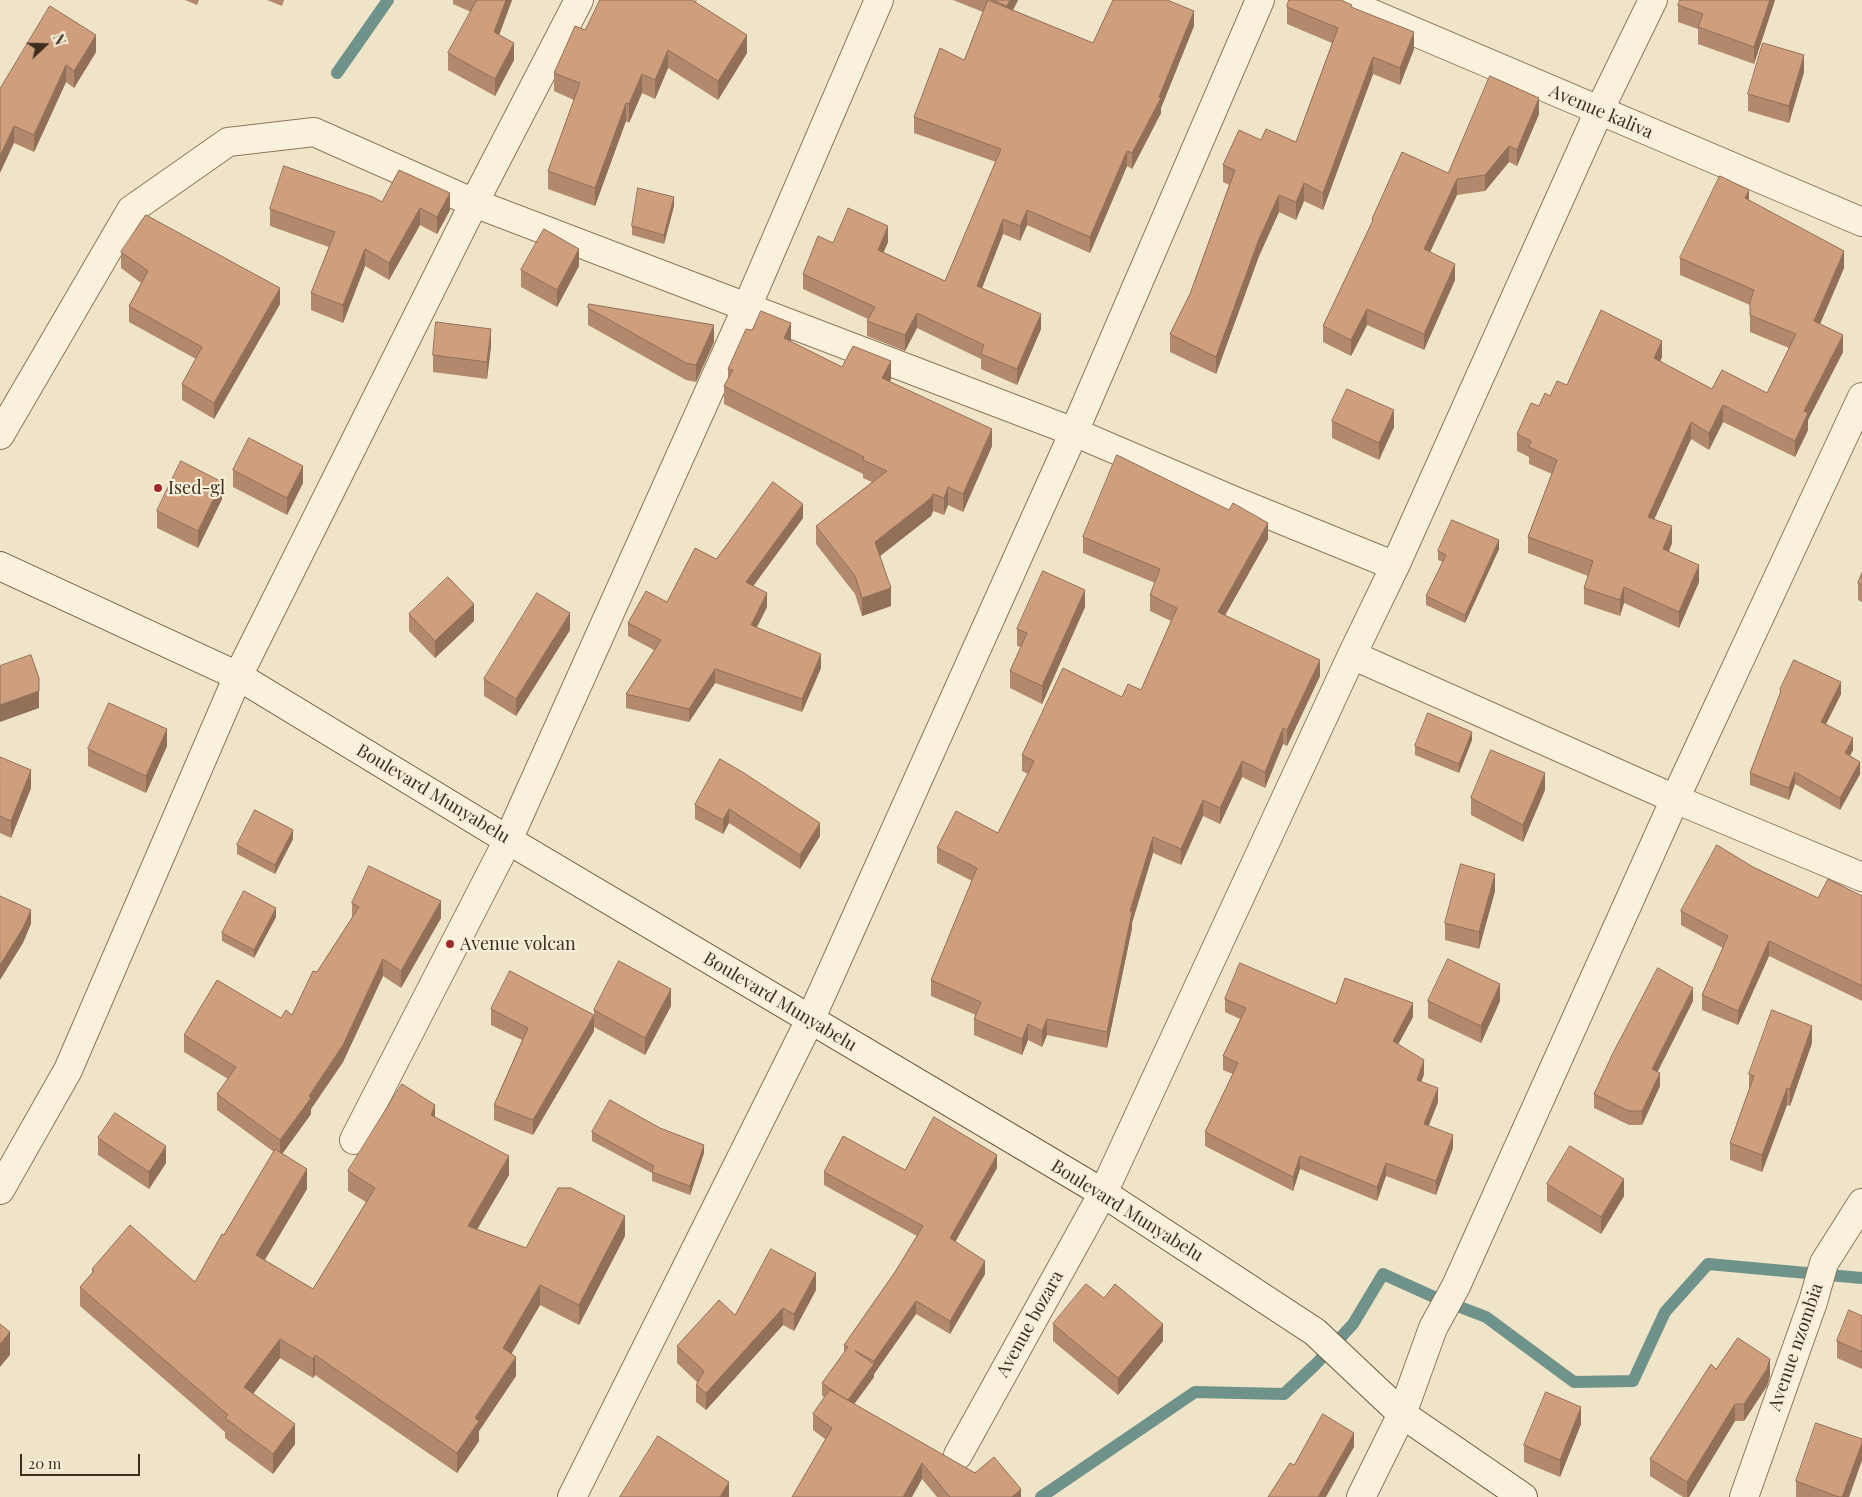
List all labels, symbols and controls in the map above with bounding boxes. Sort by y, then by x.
north arrow [20,20,70,70]
text: N [49,31,70,48]
street label: Avenue kaliva [1546,80,1656,144]
place label: Ised-gl [168,477,225,499]
marker: Ised-gl [152,482,164,494]
street label: Boulevard Munyabelu [352,740,514,848]
place label: Avenue volcan [460,933,576,955]
marker: Avenue volcan [444,938,456,950]
street label: Boulevard Munyabelu [699,948,861,1056]
street label: Boulevard Munyabelu [1047,1155,1207,1267]
street label: Avenue bozara [992,1267,1068,1381]
street label: Avenue nzombia [1764,1280,1828,1414]
scale bar [22,1444,142,1476]
text: 20 m [28,1453,61,1473]

